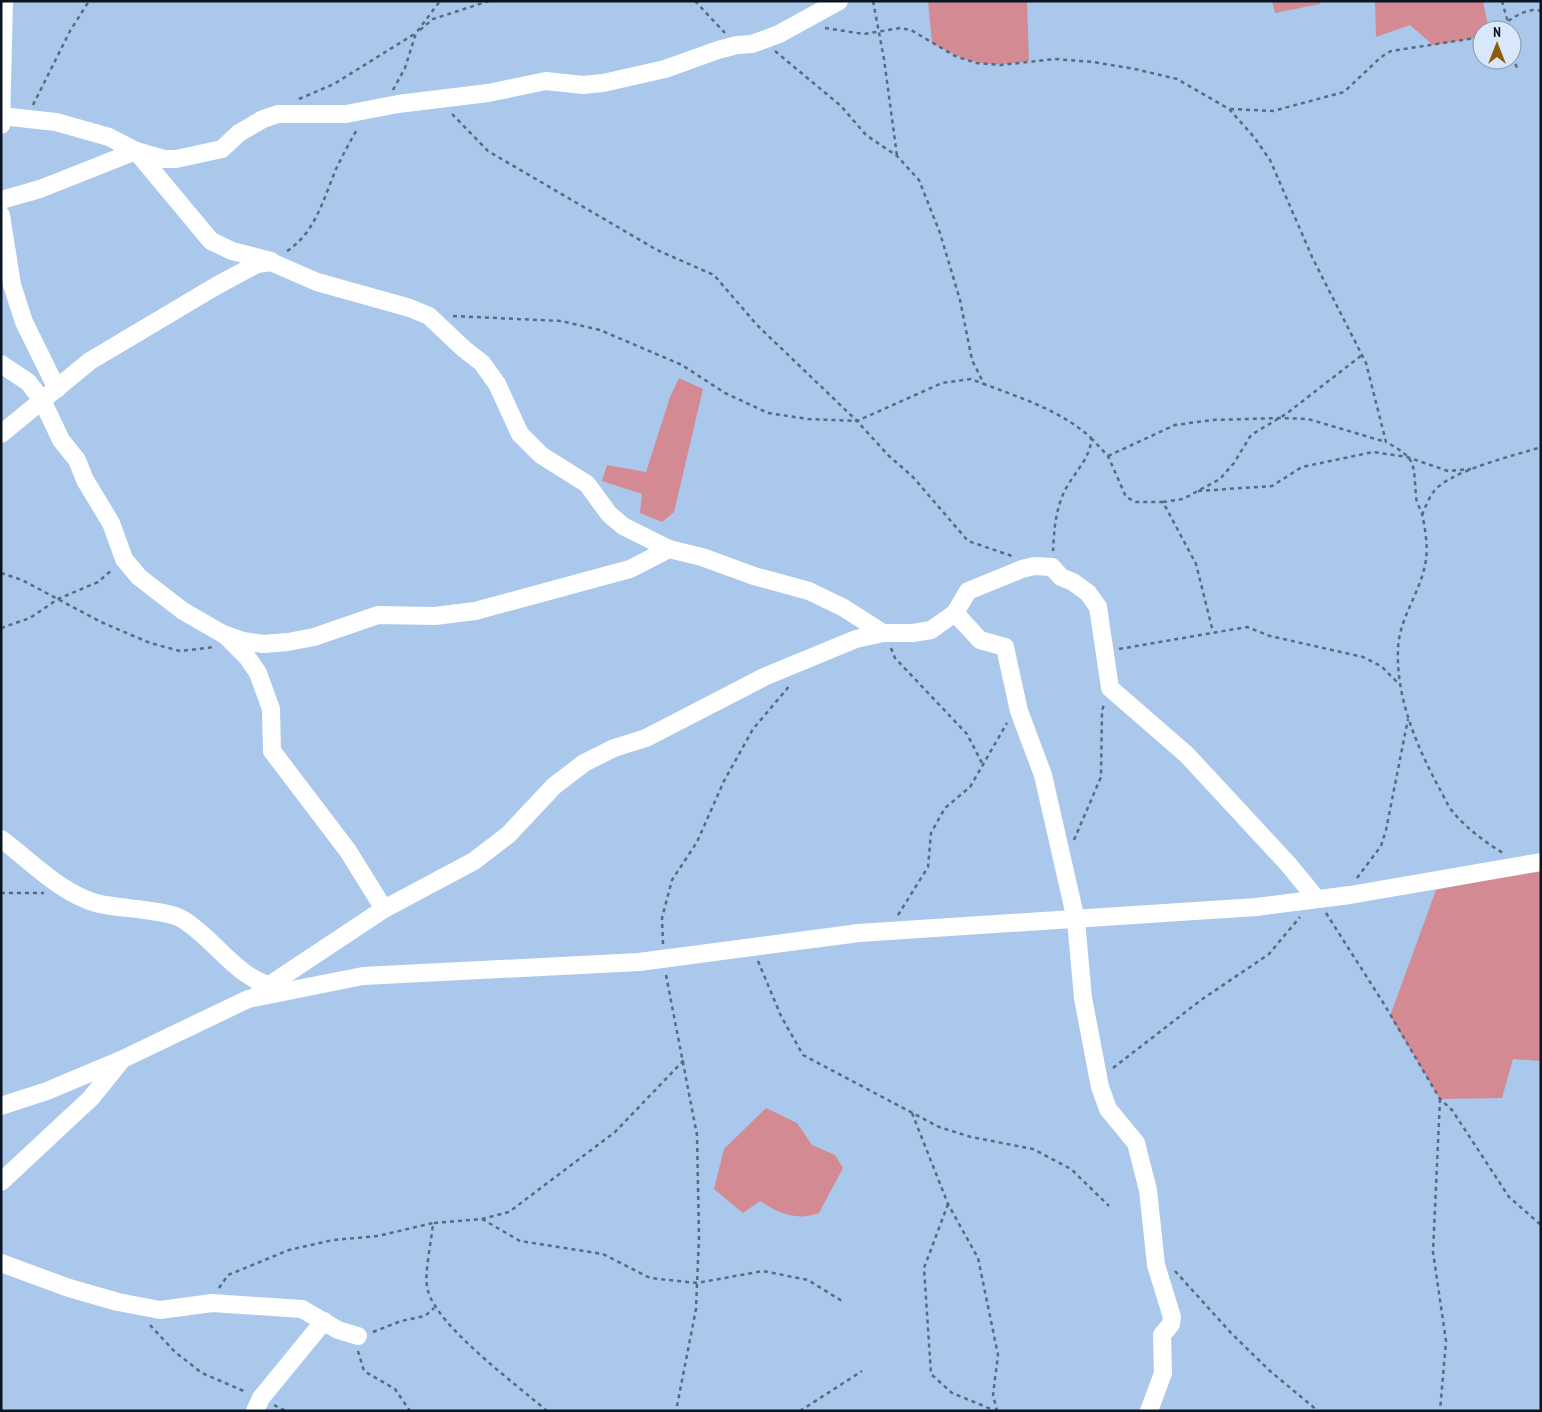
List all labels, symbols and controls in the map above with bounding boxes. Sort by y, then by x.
north arrow [1472,20,1522,70]
text: N [1493,23,1501,41]

